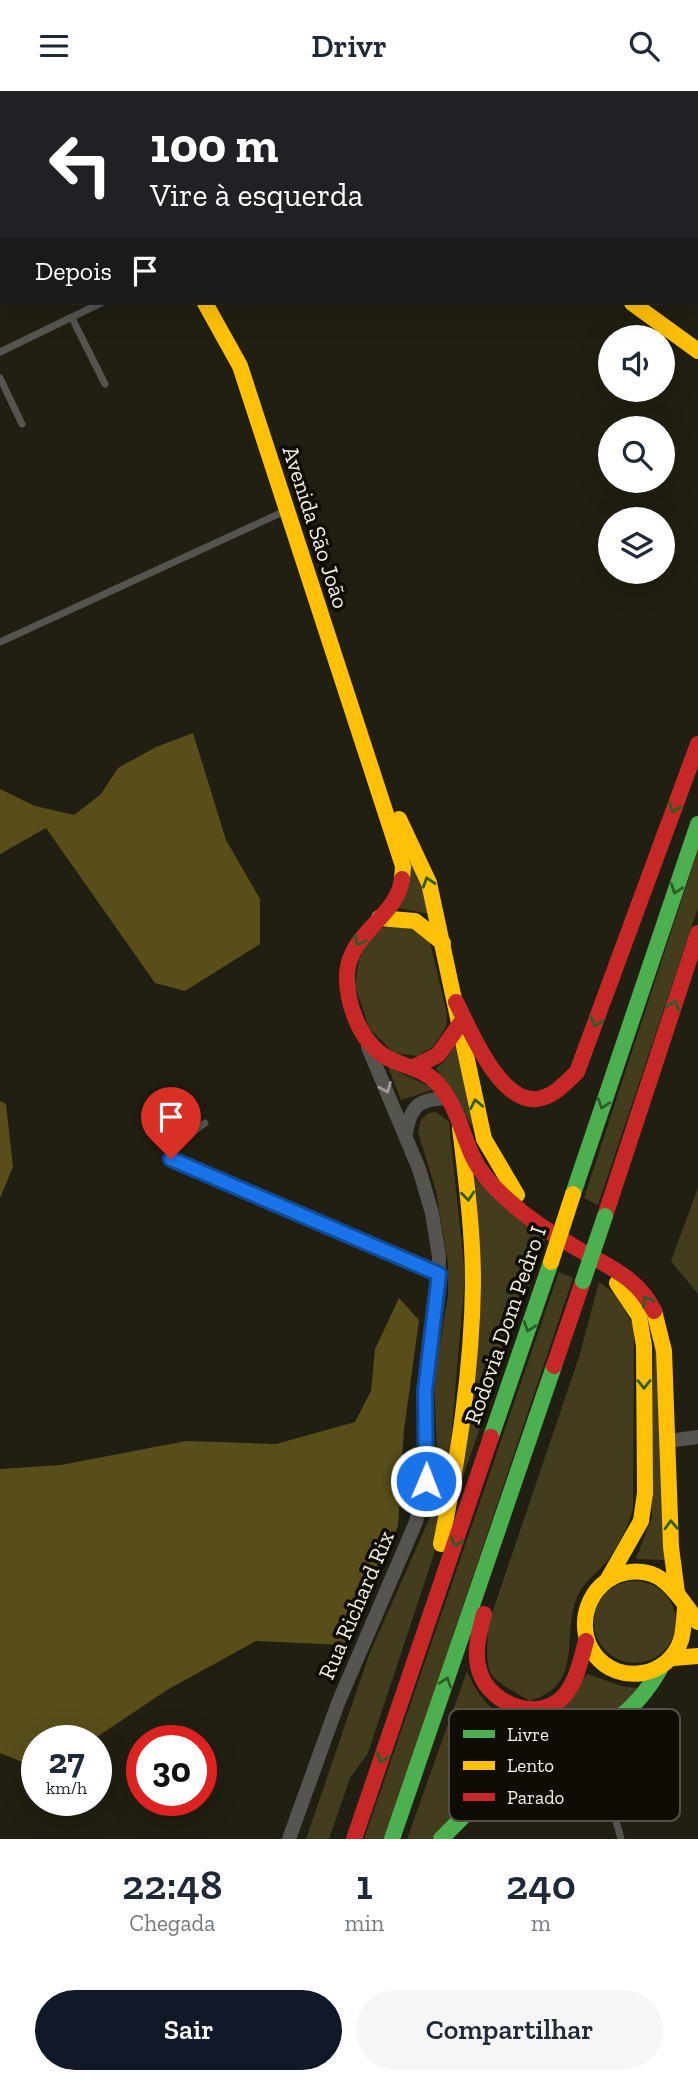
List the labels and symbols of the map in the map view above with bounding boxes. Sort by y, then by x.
street label: Avenida São João [277,442,355,612]
one-way arrow [669,802,683,814]
one-way arrow [422,876,436,888]
one-way arrow [670,882,684,894]
one-way arrow [354,933,367,946]
one-way arrow [666,999,681,1011]
one-way arrow [590,1015,604,1027]
one-way arrow [378,1081,392,1094]
pin [141,1087,201,1159]
one-way arrow [469,1098,484,1110]
one-way arrow [597,1098,611,1110]
one-way arrow [460,1191,475,1202]
street label: Rodovia Dom Pedro I [458,1222,552,1428]
one-way arrow [642,1296,655,1309]
one-way arrow [523,1320,537,1332]
one-way arrow [636,1379,652,1390]
position arrow [389,1444,463,1518]
one-way arrow [663,1519,678,1530]
street label: Rua Richard Rix [312,1526,400,1683]
one-way arrow [450,1536,464,1548]
one-way arrow [438,1676,452,1688]
legend [449,1709,680,1821]
text: Livre [507,1723,549,1746]
speed limit sign: 30 [126,1725,217,1816]
one-way arrow [376,1751,390,1763]
text: Lento [507,1754,554,1777]
text: Parado [507,1786,565,1809]

